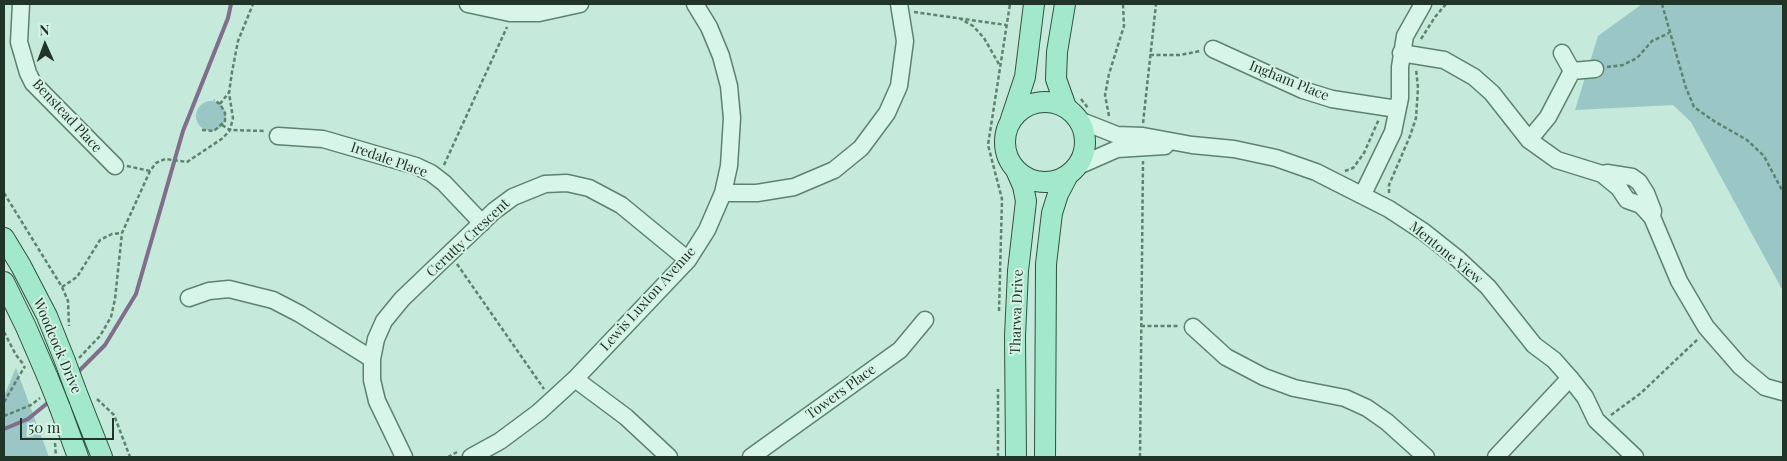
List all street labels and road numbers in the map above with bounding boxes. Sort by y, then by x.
street label: Ingham Place [1247,57,1331,105]
street label: Benstead Place [29,76,105,156]
street label: Iredale Place [348,139,430,181]
street label: Cerutty Crescent [423,195,513,281]
street label: Mentone View [1406,218,1486,288]
street label: Lewis Luxton Avenue [597,244,699,354]
street label: Tharwa Drive [1007,269,1027,355]
street label: Woodcock Drive [29,296,85,396]
street label: Towers Place [803,361,879,423]

